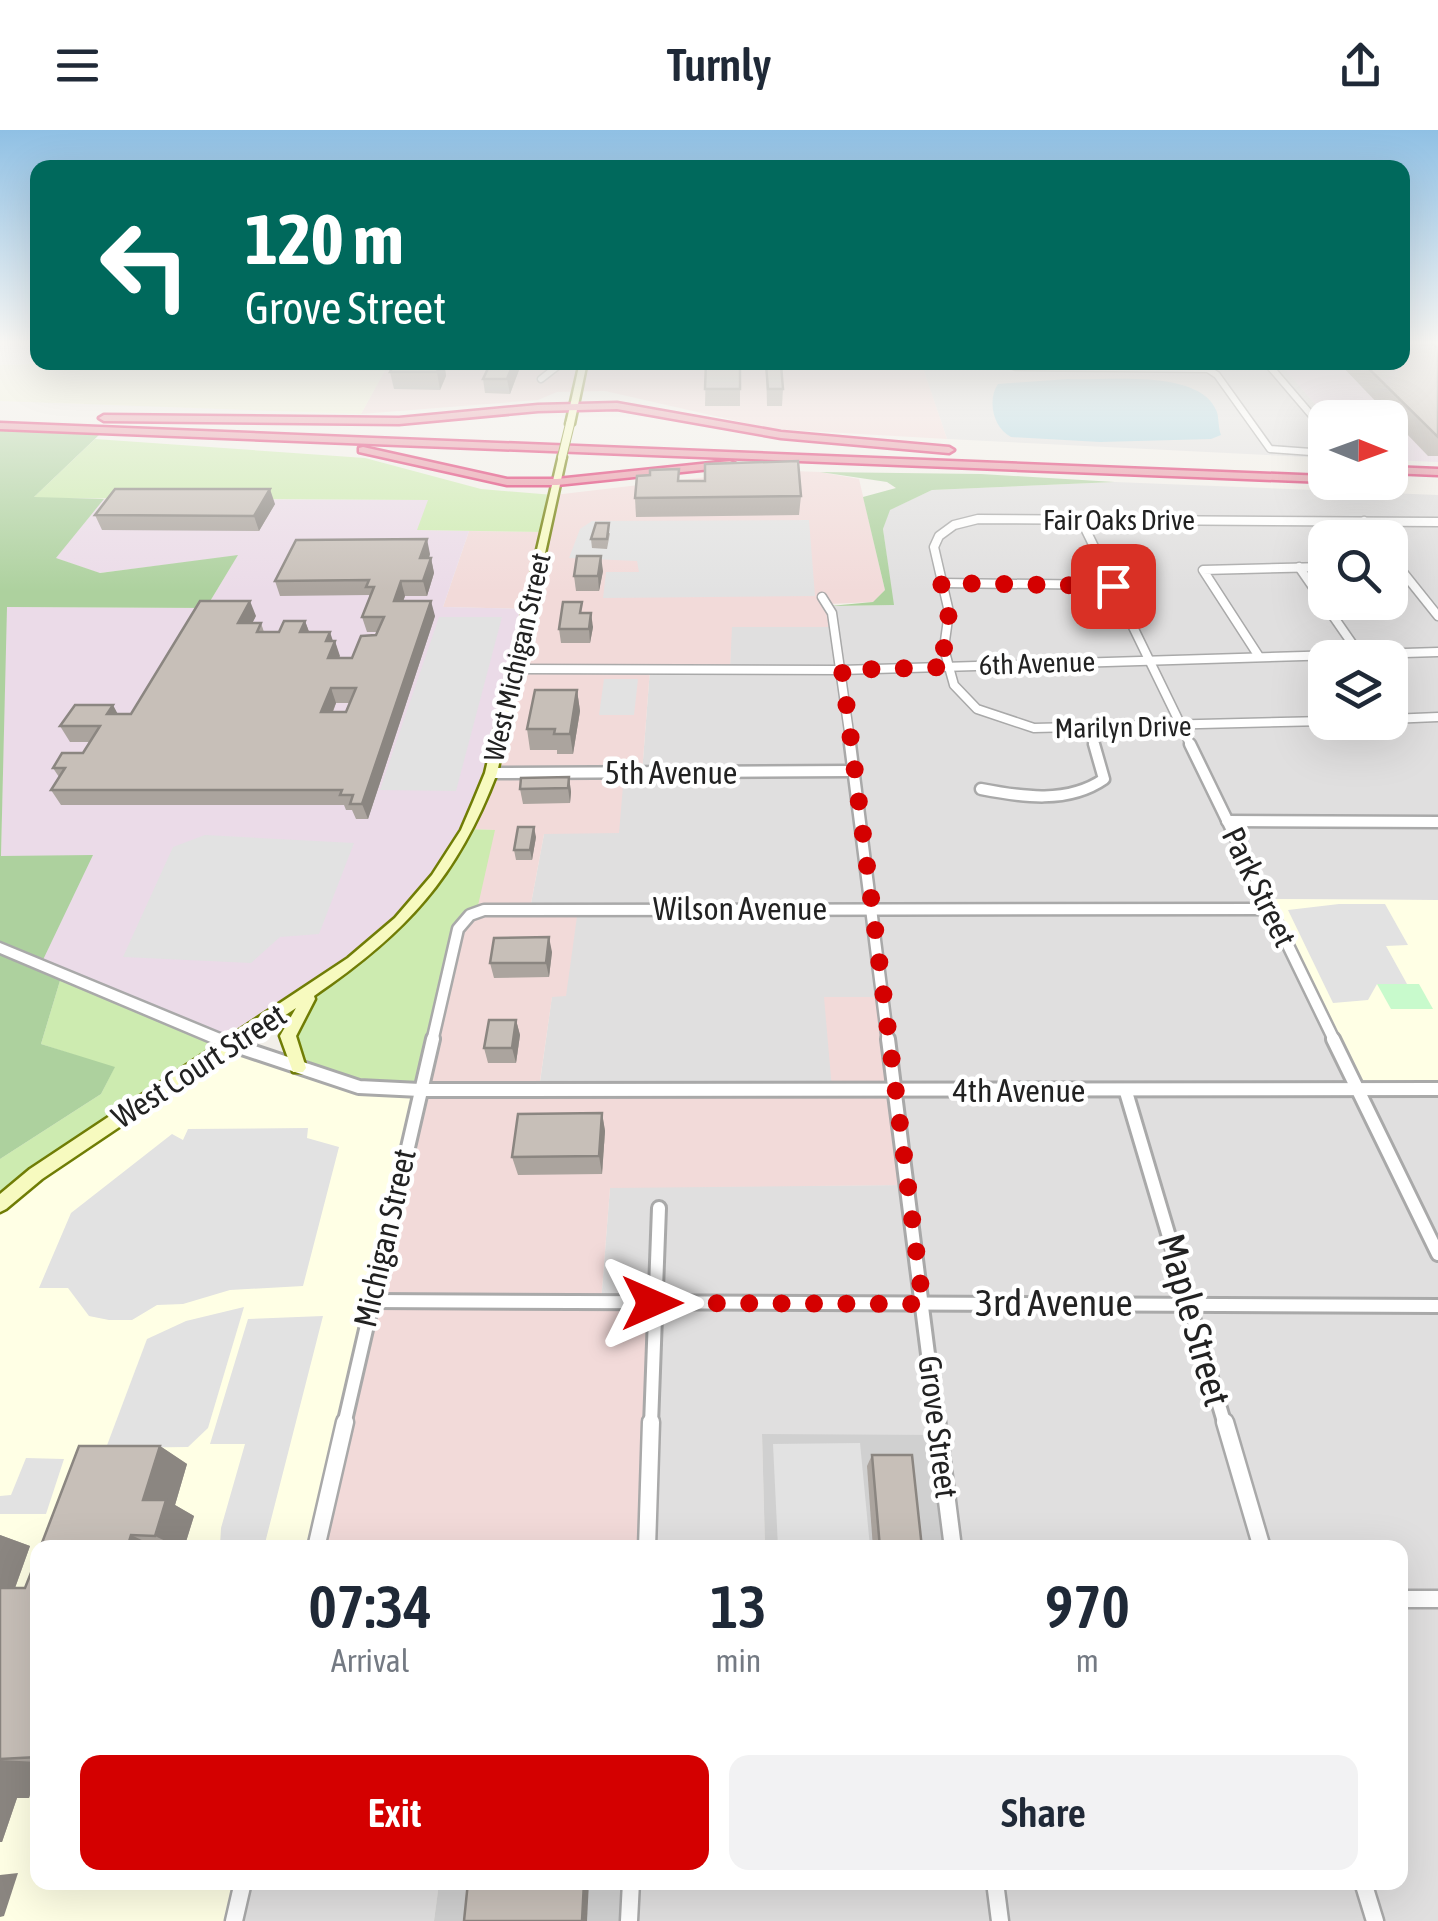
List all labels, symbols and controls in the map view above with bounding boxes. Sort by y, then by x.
icon: menu [50,38,105,93]
icon: share [1333,38,1388,93]
text: Turnly [667,39,771,91]
text: 120 m [245,199,404,279]
icon: left [80,200,210,330]
text: Grove Street [245,282,446,334]
north arrow [1308,400,1408,500]
map controls [1308,400,1408,740]
street label: Fair Oaks Drive [1043,504,1195,536]
button: search [1308,520,1408,620]
pin [1071,544,1156,629]
street label: West Michigan Street [477,550,557,764]
icon: arrive [1086,559,1141,614]
button: layers [1308,640,1408,740]
street label: 6th Avenue [978,645,1096,681]
street label: Marilyn Drive [1054,710,1192,744]
street label: 5th Avenue [605,754,737,791]
street label: Park Street [1215,821,1304,952]
street label: Wilson Avenue [653,890,827,927]
street label: West Court Street [105,996,292,1135]
street label: 4th Avenue [953,1072,1085,1109]
street label: Michigan Street [346,1145,423,1331]
street label: Maple Street [1149,1229,1239,1411]
position arrow [600,1251,704,1355]
street label: 3rd Avenue [975,1281,1133,1324]
street label: Grove Street [911,1354,966,1500]
text: 07:34 [308,1572,432,1641]
text: 13 [710,1572,767,1641]
text: 970 [1045,1572,1130,1641]
text: Arrival [331,1642,409,1679]
text: min [715,1642,761,1679]
text: m [1076,1642,1099,1679]
button: Exit [80,1755,709,1870]
button: Share [729,1755,1358,1870]

